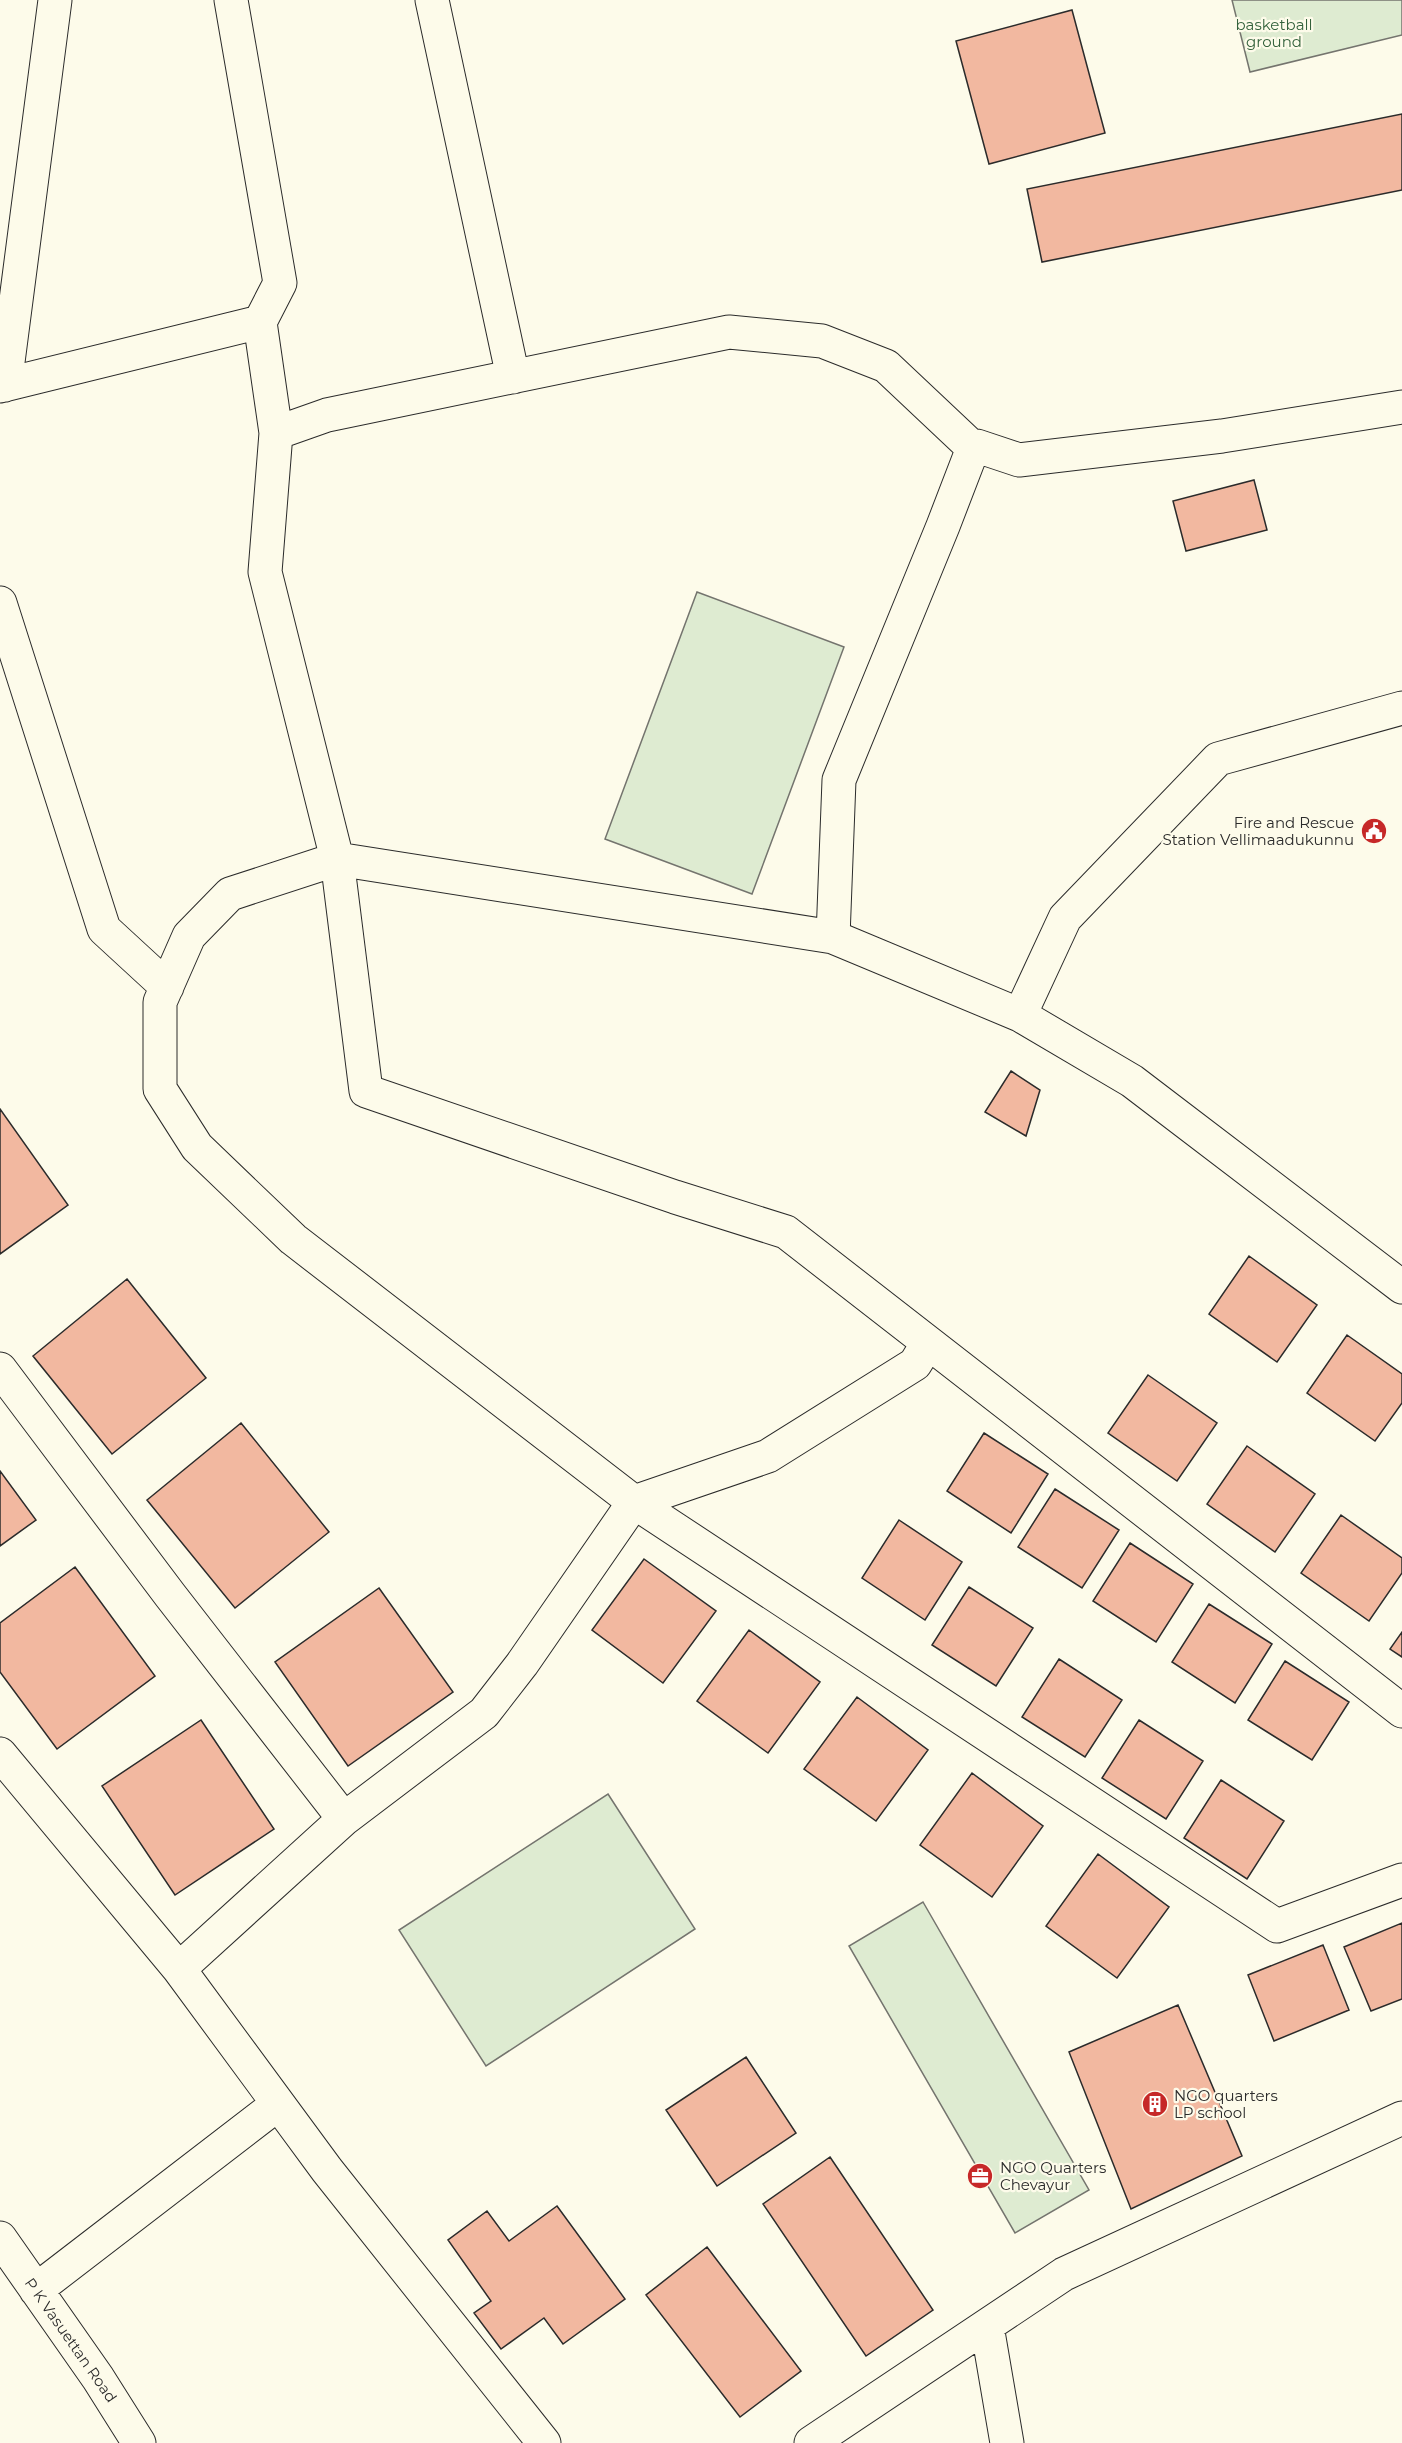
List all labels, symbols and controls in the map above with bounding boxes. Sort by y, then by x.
park label: basketball ground [1235,15,1313,51]
place label: Fire and Rescue Station Vellimaadukunnu [1163,813,1354,849]
public building icon: Fire and Rescue Station Vellimaadukunnu [1359,816,1389,846]
place label: NGO quarters LP school [1174,2086,1278,2122]
building icon: NGO quarters LP school [1140,2089,1170,2119]
place label: NGO Quarters Chevayur [1000,2158,1106,2194]
office icon: NGO Quarters Chevayur [965,2161,995,2191]
street label: P K Vasuettan Road [21,2274,121,2406]

